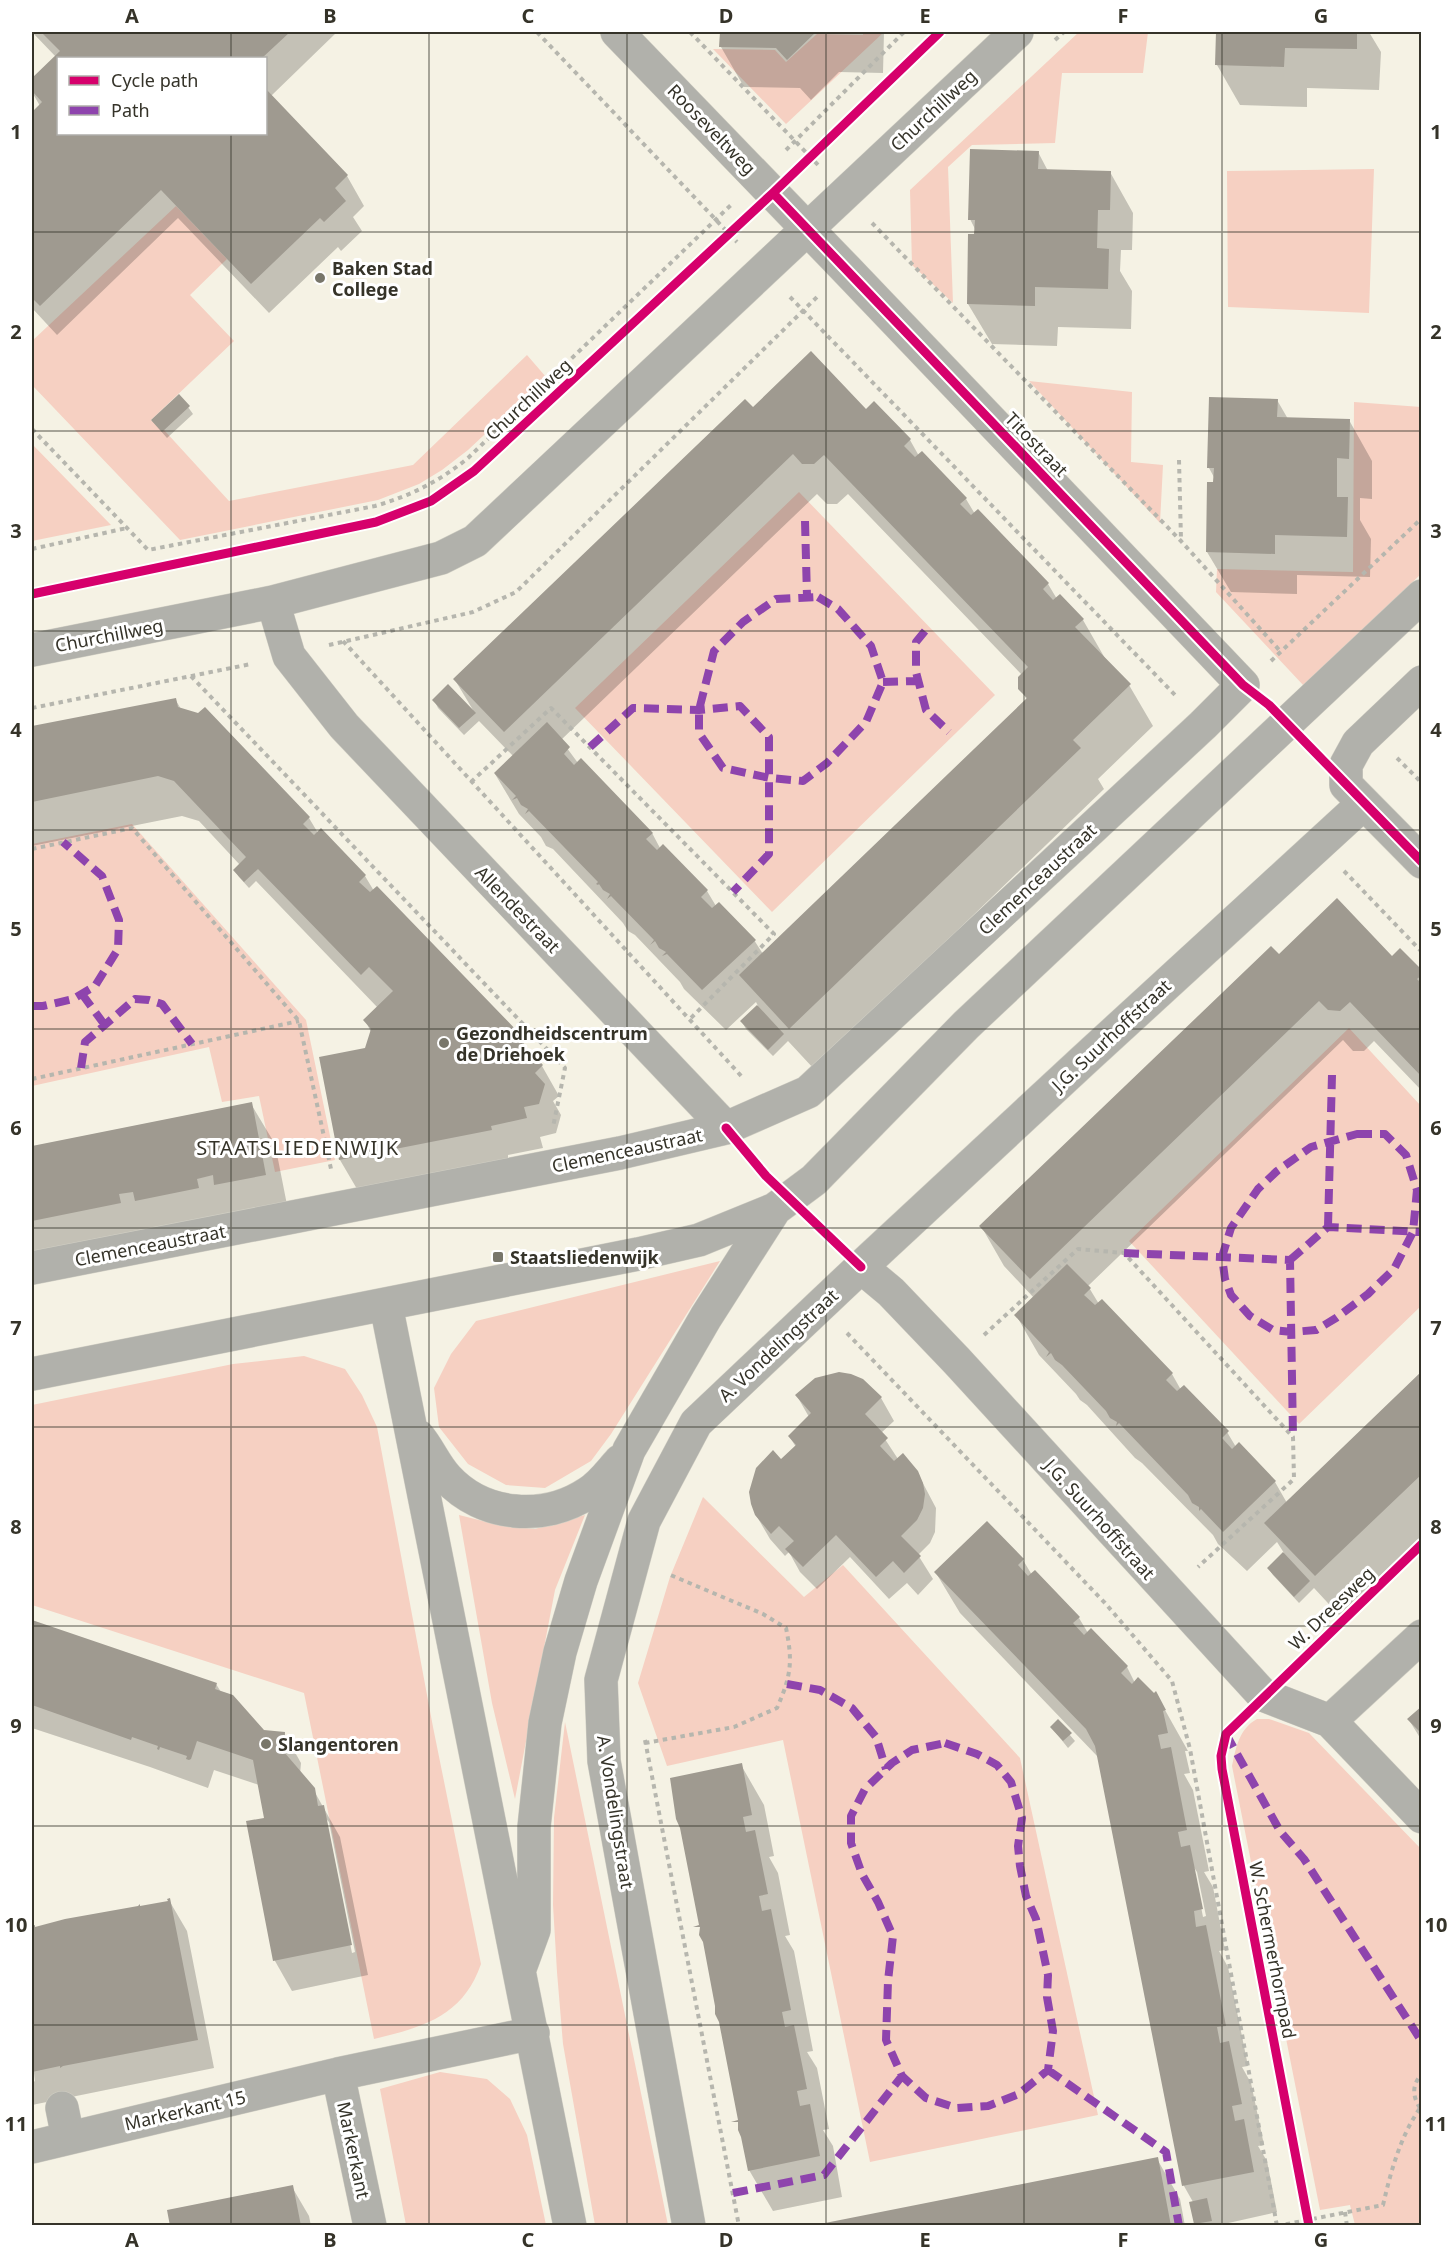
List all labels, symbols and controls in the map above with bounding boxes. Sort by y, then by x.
text: A [125,2,139,29]
text: B [323,2,337,29]
text: C [522,2,535,29]
text: D [719,2,733,29]
text: E [919,2,931,29]
text: F [1118,2,1128,29]
text: G [1314,2,1328,29]
legend [57,57,267,135]
street label: Churchillweg [885,64,981,156]
text: Cycle path [111,68,198,92]
street label: Rooseveltweg [663,79,761,179]
text: Path [111,98,150,122]
text: 1 [10,118,22,145]
text: 1 [1430,118,1442,145]
place label: Baken Stad College [332,256,433,301]
marker: Baken Stad College [313,271,327,285]
text: 2 [10,318,22,345]
text: 2 [1430,318,1442,345]
street label: Churchillweg [480,353,576,445]
street label: Titostraat [1000,407,1074,482]
text: 3 [10,517,22,544]
text: 3 [1430,517,1442,544]
street label: Churchillweg [53,613,165,657]
text: 4 [10,716,22,743]
text: 4 [1430,716,1442,743]
street label: Clemenceaustraat [973,818,1102,940]
street label: Allendestraat [470,860,566,958]
text: 5 [10,915,22,942]
text: 5 [1430,915,1442,942]
street label: J.G. Suurhoffstraat [1045,973,1176,1098]
place label: Gezondheidscentrum de Driehoek [456,1021,648,1066]
marker: Gezondheidscentrum de Driehoek [437,1036,451,1050]
text: 6 [10,1114,22,1141]
text: 6 [1430,1114,1442,1141]
street label: Clemenceaustraat [550,1122,705,1178]
district label: STAATSLIEDENWIJK [196,1134,400,1161]
street label: Clemenceaustraat [73,1219,228,1271]
place label: Staatsliedenwijk [510,1245,660,1269]
marker: Staatsliedenwijk [491,1250,505,1264]
street label: A. Vondelingstraat [713,1283,843,1407]
text: 7 [10,1314,22,1341]
text: 7 [1430,1314,1442,1341]
street label: J.G. Suurhoffstraat [1038,1452,1161,1585]
text: 8 [10,1513,22,1540]
text: 8 [1430,1513,1442,1540]
street label: W. Dreesweg [1283,1561,1379,1655]
text: 9 [10,1712,22,1739]
text: 9 [1430,1712,1442,1739]
place label: Slangentoren [278,1732,399,1756]
street label: A. Vondelingstraat [592,1734,640,1891]
marker: Slangentoren [259,1737,273,1751]
street label: W. Schermerhornpad [1244,1859,1302,2041]
text: 10 [5,1911,27,1938]
text: 10 [1425,1911,1447,1938]
street label: Markerkant 15 [122,2084,248,2136]
street label: Markerkant [332,2099,376,2201]
text: 11 [5,2110,27,2137]
text: 11 [1425,2110,1447,2137]
text: A [125,2226,139,2253]
text: B [323,2226,337,2253]
text: C [522,2226,535,2253]
text: D [719,2226,733,2253]
text: E [919,2226,931,2253]
text: F [1118,2226,1128,2253]
text: G [1314,2226,1328,2253]

